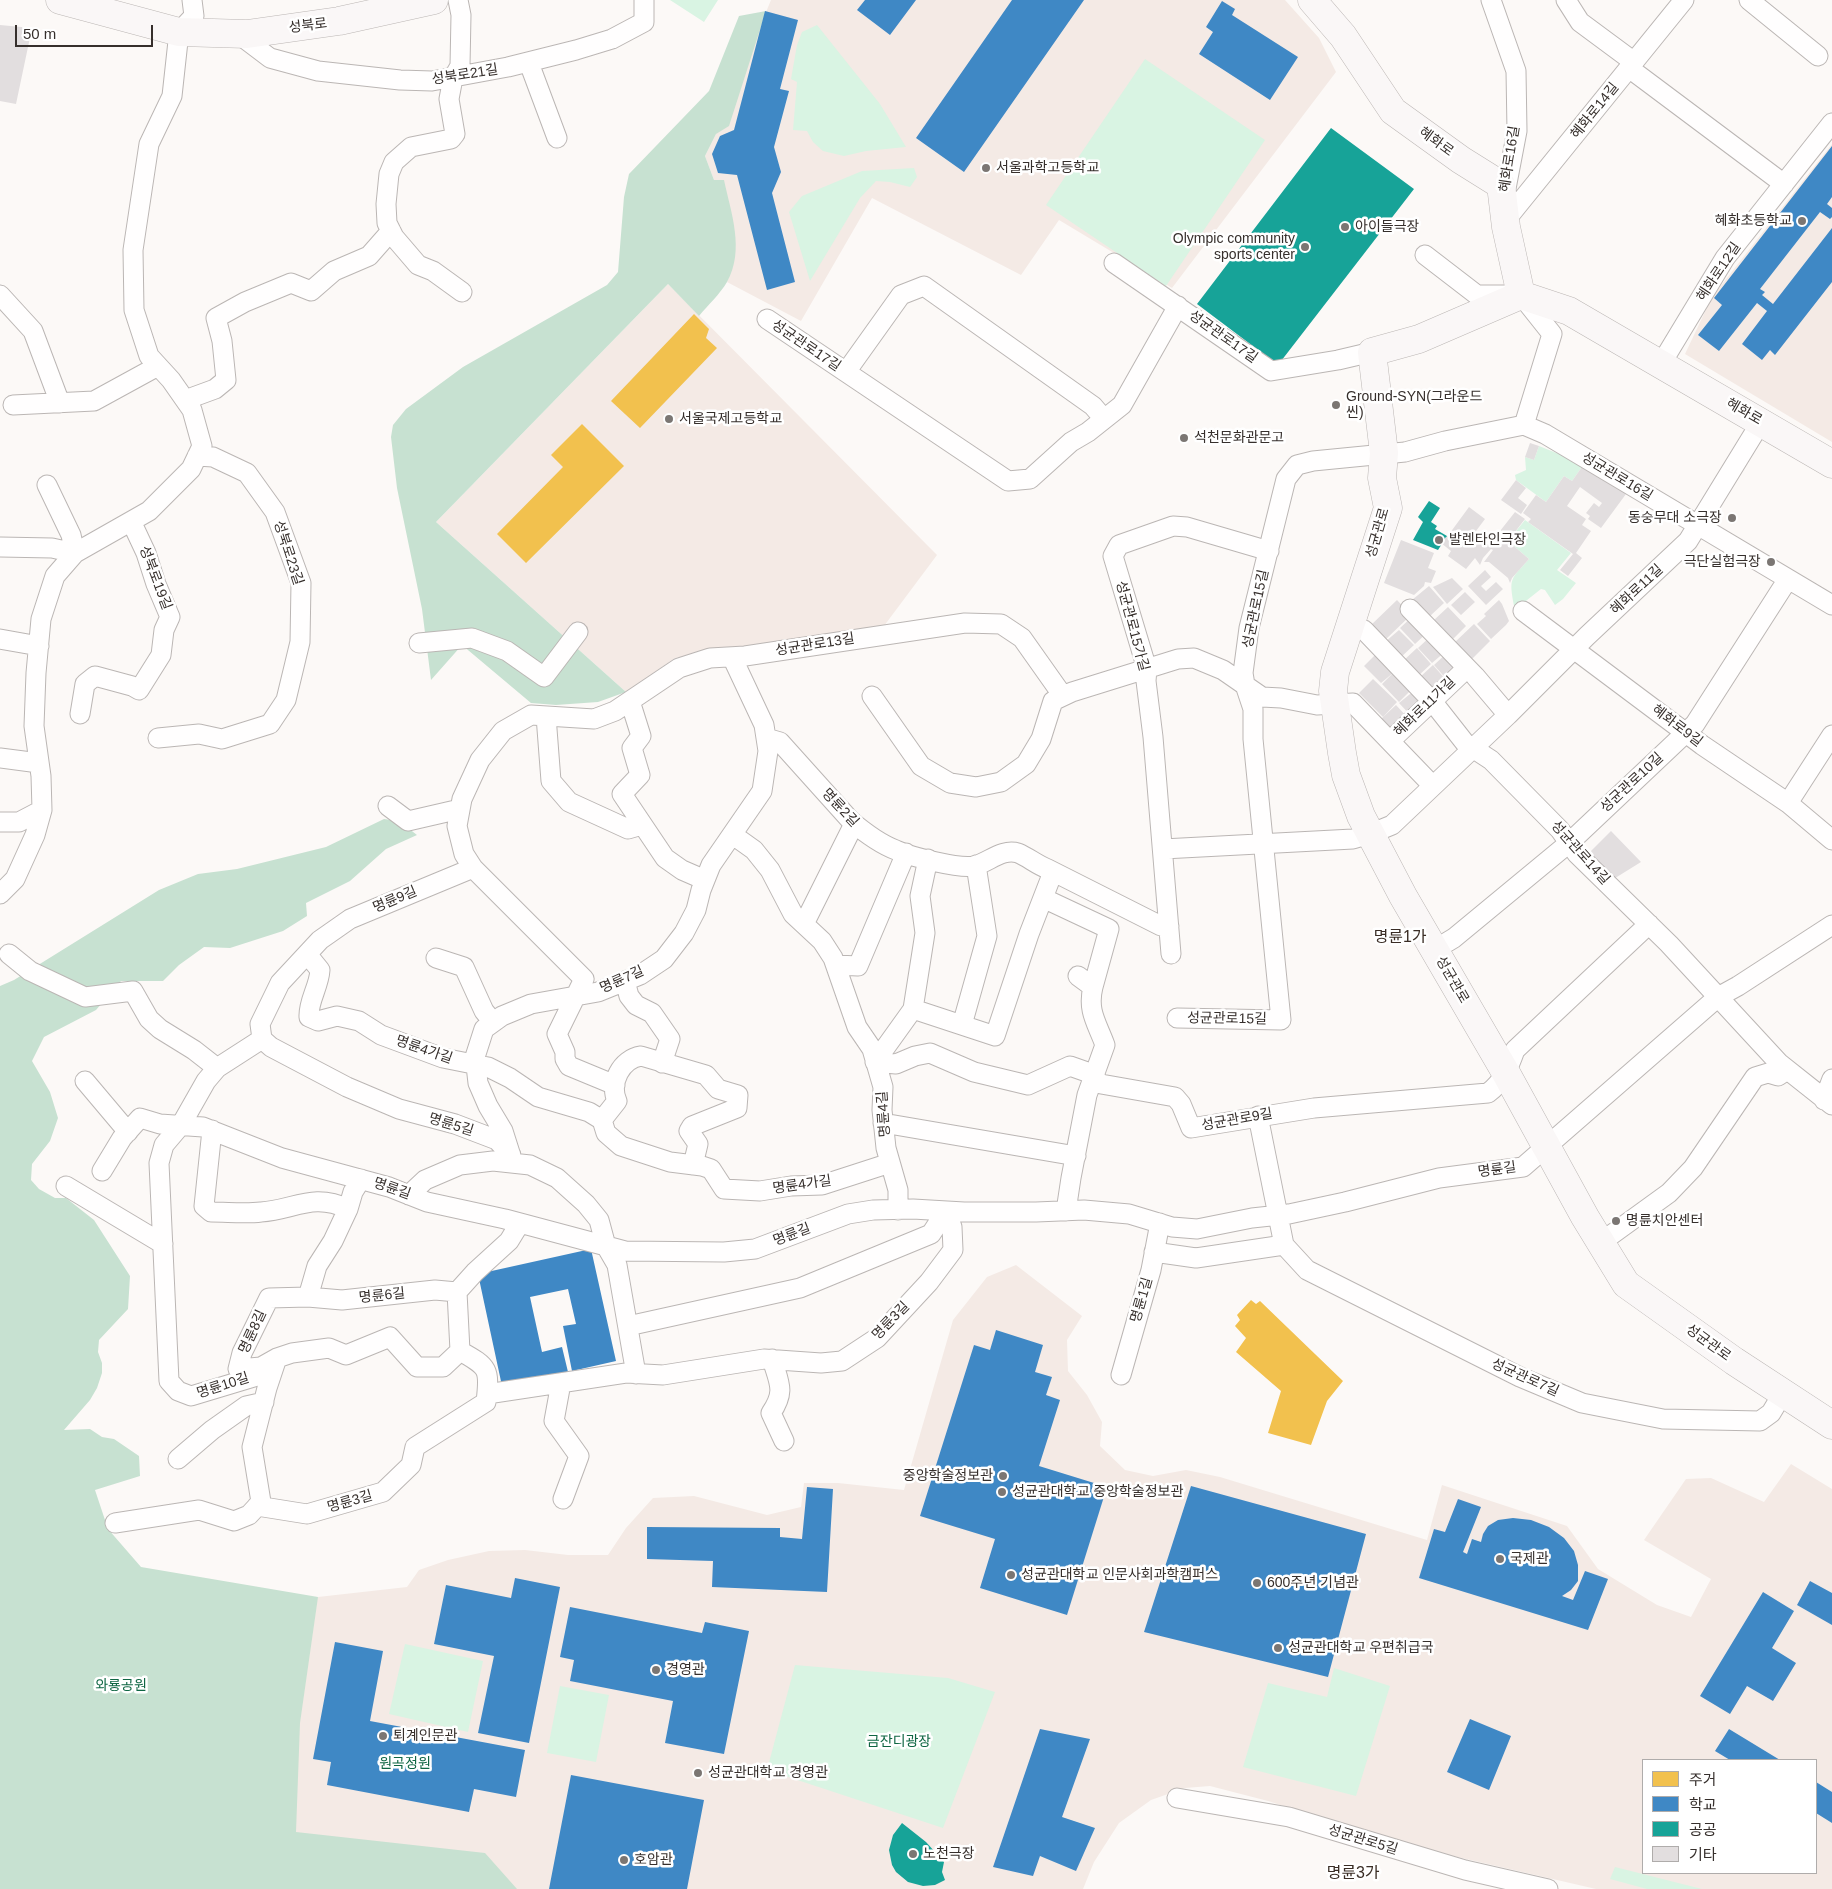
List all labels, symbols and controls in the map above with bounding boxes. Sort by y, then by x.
scale bar [18,15,155,47]
street label: 성북로 [288,15,328,37]
text: 50 m [23,25,56,42]
street label: 성북로21길 [431,61,499,89]
street label: 혜화로14길 [1567,80,1623,142]
street label: 혜화로 [1415,124,1457,160]
street label: 혜화로16길 [1496,125,1524,193]
place label: 서울과학고등학교 [996,160,1099,176]
marker: 서울과학고등학교 [980,162,992,174]
place label: 혜화초등학교 [1715,213,1792,229]
marker: 혜화초등학교 [1796,215,1808,227]
place label: 아이들극장 [1355,219,1419,235]
marker: 아이들극장 [1339,221,1351,233]
place label: Olympic community sports center [1173,231,1295,264]
street label: 혜화로12길 [1693,239,1745,305]
marker: Olympic community sports center [1299,241,1311,253]
street label: 성균관로17길 [1185,307,1261,367]
street label: 성균관로17길 [768,317,844,375]
place label: Ground-SYN(그라운드 씬) [1346,389,1482,422]
street label: 혜화로 [1723,395,1765,429]
marker: Ground-SYN(그라운드 씬) [1330,399,1342,411]
place label: 서울국제고등학교 [679,411,782,427]
marker: 서울국제고등학교 [663,413,675,425]
place label: 석천문화관문고 [1194,430,1284,446]
marker: 석천문화관문고 [1178,432,1190,444]
street label: 성균관로16길 [1578,449,1656,505]
street label: 성균관로 [1363,506,1393,560]
place label: 동숭무대 소극장 [1628,510,1722,526]
marker: 동숭무대 소극장 [1726,512,1738,524]
street label: 성북로23길 [270,519,306,587]
place label: 발렌타인극장 [1449,532,1526,548]
marker: 발렌타인극장 [1433,534,1445,546]
street label: 성북로19길 [135,544,175,612]
place label: 극단실험극장 [1684,554,1761,570]
marker: 극단실험극장 [1765,556,1777,568]
street label: 혜화로11길 [1607,561,1667,619]
street label: 성균관로15길 [1239,568,1273,650]
street label: 성균관로15가길 [1112,579,1152,673]
street label: 성균관로13길 [774,630,856,660]
street label: 혜화로11가길 [1391,674,1459,740]
street label: 혜화로9길 [1648,701,1706,751]
street label: 성균관로10길 [1597,750,1667,816]
street label: 명륜2길 [818,785,862,831]
street label: 성균관로14길 [1547,818,1613,888]
street label: 명륜9길 [370,883,420,917]
district label: 명륜1가 [1373,928,1427,948]
street label: 성균관로 [1432,953,1472,1007]
street label: 명륜7길 [597,963,647,997]
street label: 성균관로15길 [1187,1010,1267,1028]
street label: 명륜4가길 [393,1032,455,1068]
street label: 명륜4길 [874,1090,894,1138]
street label: 성균관로9길 [1200,1105,1274,1135]
street label: 명륜5길 [426,1110,476,1140]
street label: 명륜길 [1477,1159,1517,1181]
street label: 명륜4가길 [771,1173,833,1197]
street label: 명륜길 [371,1175,413,1203]
place label: 명륜치안센터 [1626,1213,1703,1229]
marker: 명륜치안센터 [1610,1215,1622,1227]
street label: 명륜길 [771,1220,813,1250]
street label: 명륜1길 [1128,1275,1156,1325]
street label: 명륜6길 [358,1285,406,1307]
street label: 명륜3길 [869,1298,913,1344]
street label: 명륜8길 [236,1307,270,1357]
street label: 성균관로 [1682,1321,1734,1365]
street label: 성균관로7길 [1489,1356,1561,1400]
street label: 명륜10길 [195,1370,251,1402]
place label: 중앙학술정보관 [903,1468,993,1484]
marker: 중앙학술정보관 [997,1470,1009,1482]
place label: 성균관대학교 중앙학술정보관 [1012,1484,1183,1500]
marker: 성균관대학교 중앙학술정보관 [996,1486,1008,1498]
street label: 명륜3길 [325,1488,375,1516]
place label: 국제관 [1510,1551,1549,1567]
marker: 국제관 [1494,1553,1506,1565]
place label: 성균관대학교 인문사회과학캠퍼스 [1021,1567,1218,1583]
marker: 성균관대학교 인문사회과학캠퍼스 [1005,1569,1017,1581]
place label: 600주년 기념관 [1267,1575,1359,1591]
marker: 600주년 기념관 [1251,1577,1263,1589]
place label: 성균관대학교 우편취급국 [1288,1640,1434,1656]
marker: 성균관대학교 우편취급국 [1272,1642,1284,1654]
place label: 경영관 [666,1662,705,1678]
marker: 경영관 [650,1664,662,1676]
park label: 와룡공원 [95,1678,147,1694]
place label: 퇴계인문관 [393,1728,457,1744]
marker: 퇴계인문관 [377,1730,389,1742]
park label: 금잔디광장 [867,1734,931,1750]
park label: 원곡정원 [379,1756,431,1772]
legend [1642,1759,1817,1874]
place label: 성균관대학교 경영관 [708,1765,828,1781]
marker: 성균관대학교 경영관 [692,1767,704,1779]
text: 주거 [1689,1771,1717,1788]
text: 학교 [1689,1796,1717,1813]
street label: 성균관로5길 [1326,1821,1400,1859]
text: 공공 [1689,1821,1717,1838]
place label: 노천극장 [923,1846,975,1862]
text: 기타 [1689,1846,1717,1863]
marker: 노천극장 [907,1848,919,1860]
place label: 호암관 [634,1852,673,1868]
marker: 호암관 [618,1854,630,1866]
district label: 명륜3가 [1326,1864,1380,1884]

